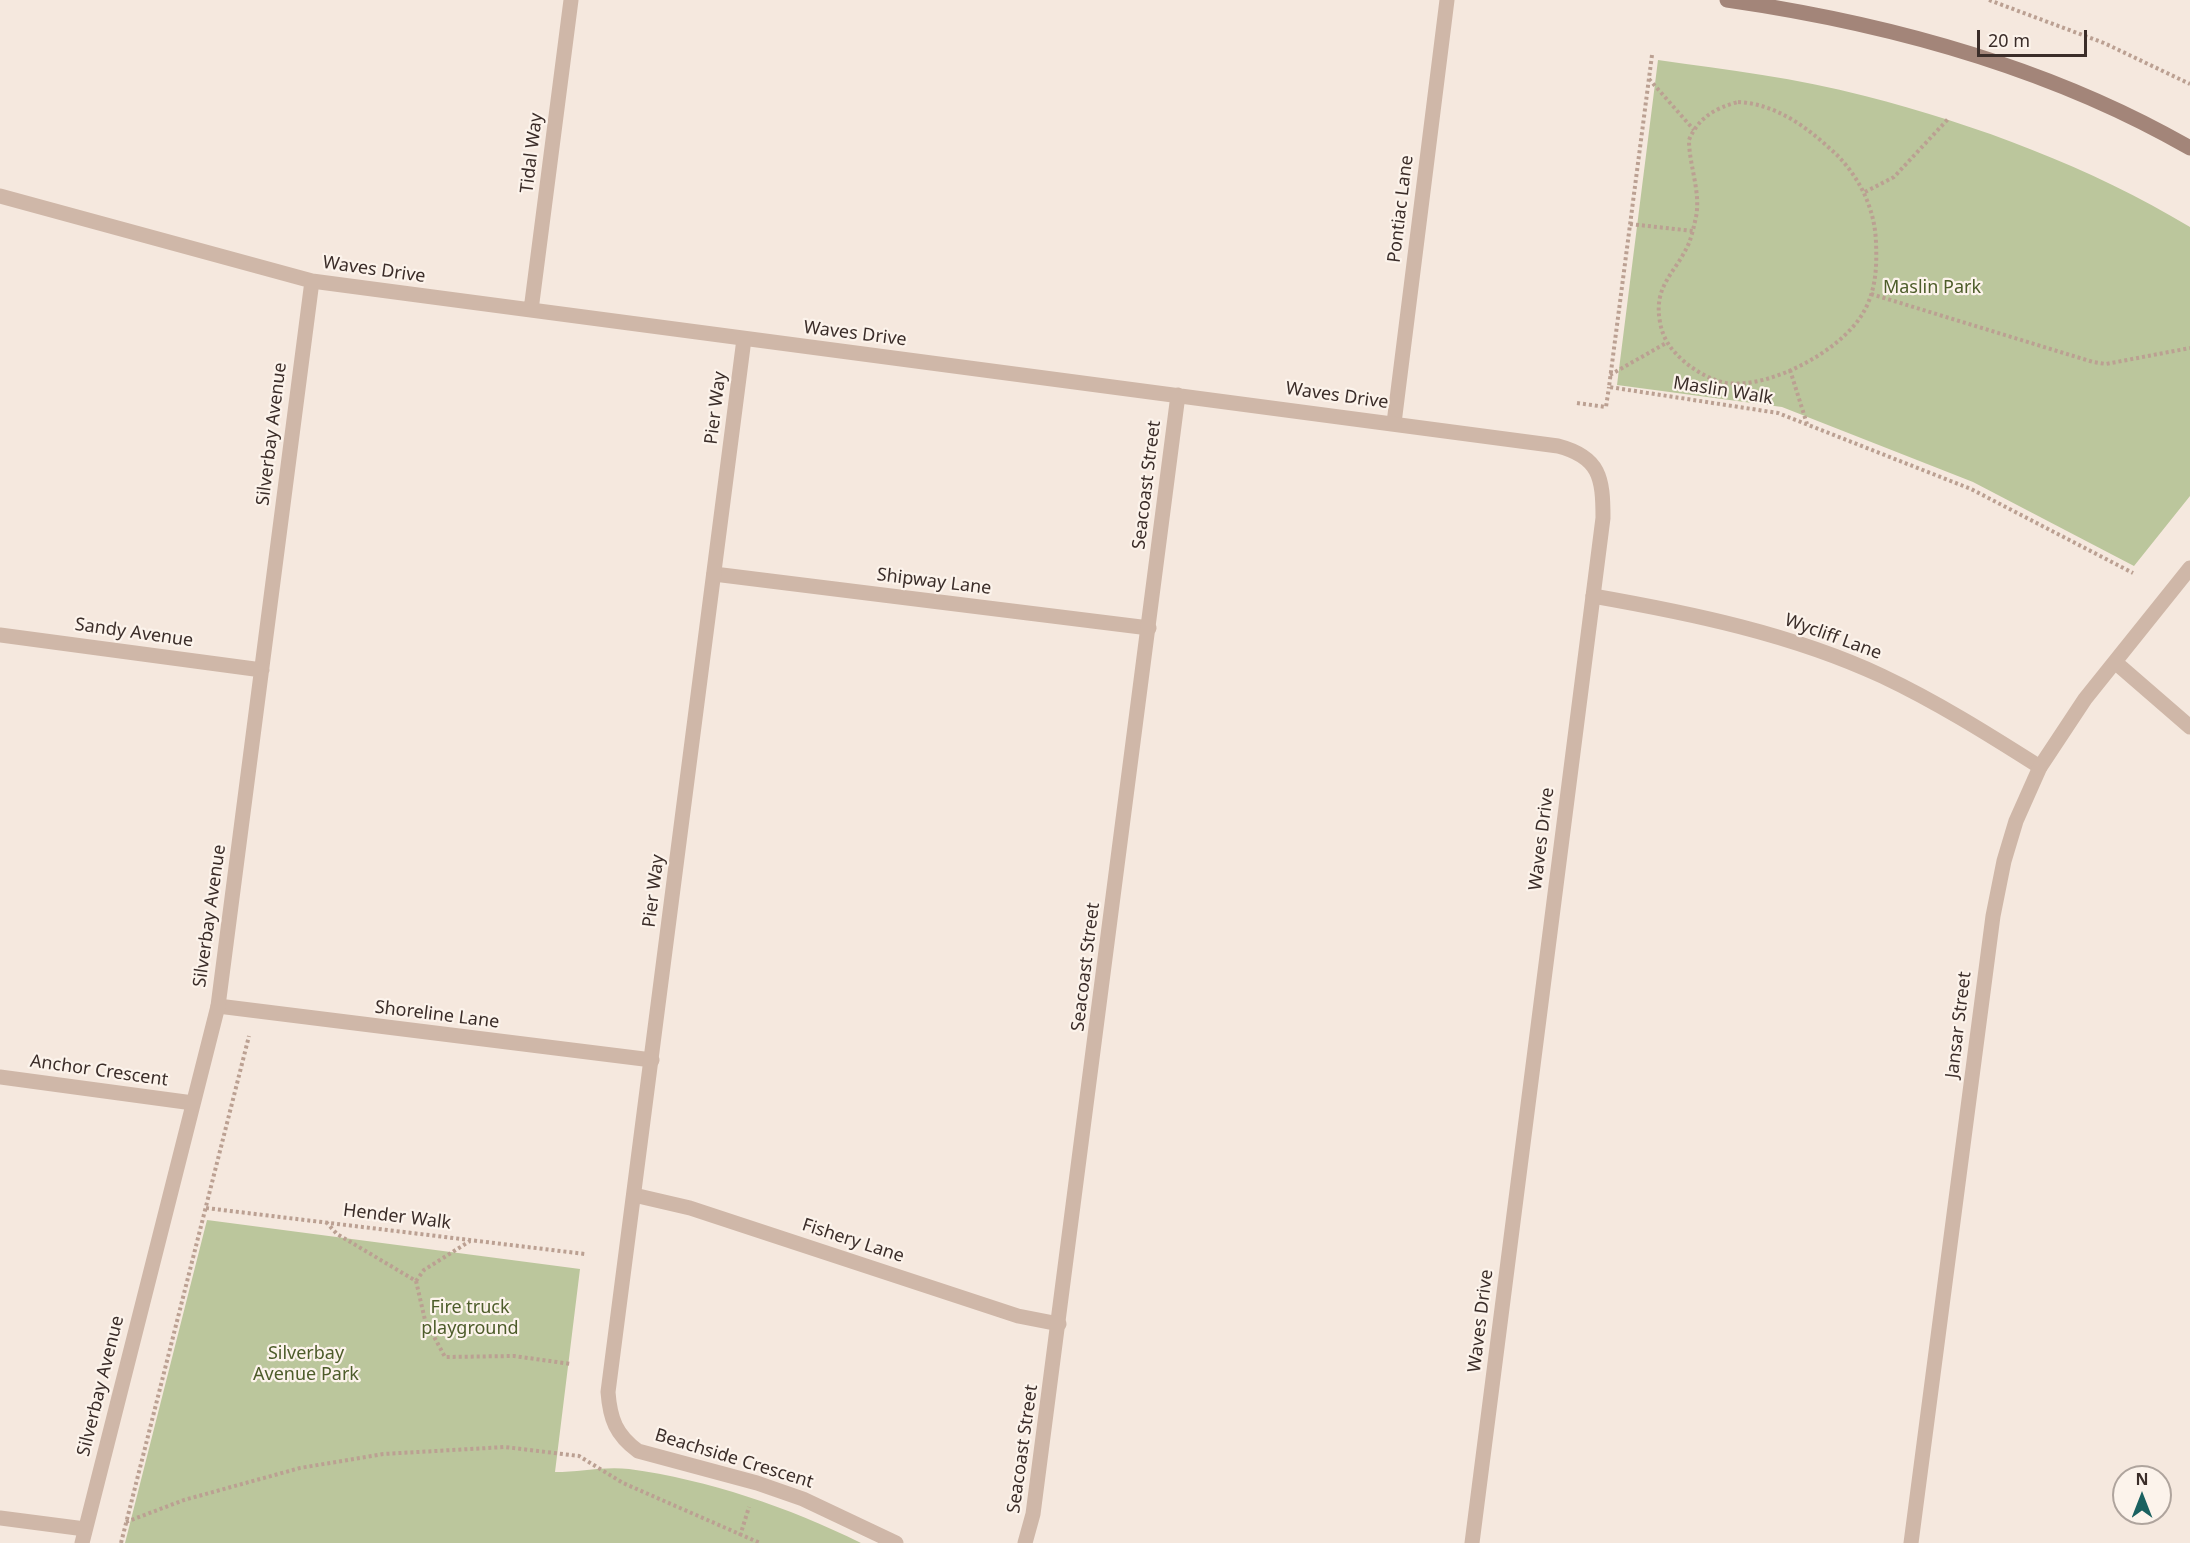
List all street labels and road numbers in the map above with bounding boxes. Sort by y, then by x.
street label: Tidal Way [516,112,548,194]
street label: Pontiac Lane [1384,154,1418,264]
street label: Waves Drive [321,252,427,288]
street label: Waves Drive [802,317,908,351]
street label: Silverbay Avenue [252,361,292,507]
street label: Pier Way [701,370,731,446]
street label: Maslin Walk [1671,372,1775,410]
street label: Waves Drive [1284,378,1390,414]
street label: Seacoast Street [1128,419,1166,551]
street label: Shipway Lane [875,564,993,600]
street label: Wycliff Lane [1782,609,1884,665]
street label: Sandy Avenue [73,614,195,652]
street label: Waves Drive [1525,786,1559,892]
street label: Silverbay Avenue [189,843,231,989]
street label: Pier Way [639,853,669,929]
street label: Seacoast Street [1067,901,1105,1033]
street label: Jansar Street [1942,970,1976,1080]
street label: Shoreline Lane [374,997,500,1033]
street label: Anchor Crescent [29,1051,169,1091]
street label: Hender Walk [342,1200,452,1234]
street label: Fishery Lane [799,1214,907,1268]
street label: Waves Drive [1464,1268,1498,1374]
street label: Silverbay Avenue [73,1313,129,1459]
street label: Seacoast Street [1003,1383,1043,1515]
street label: Beachside Crescent [652,1425,816,1493]

